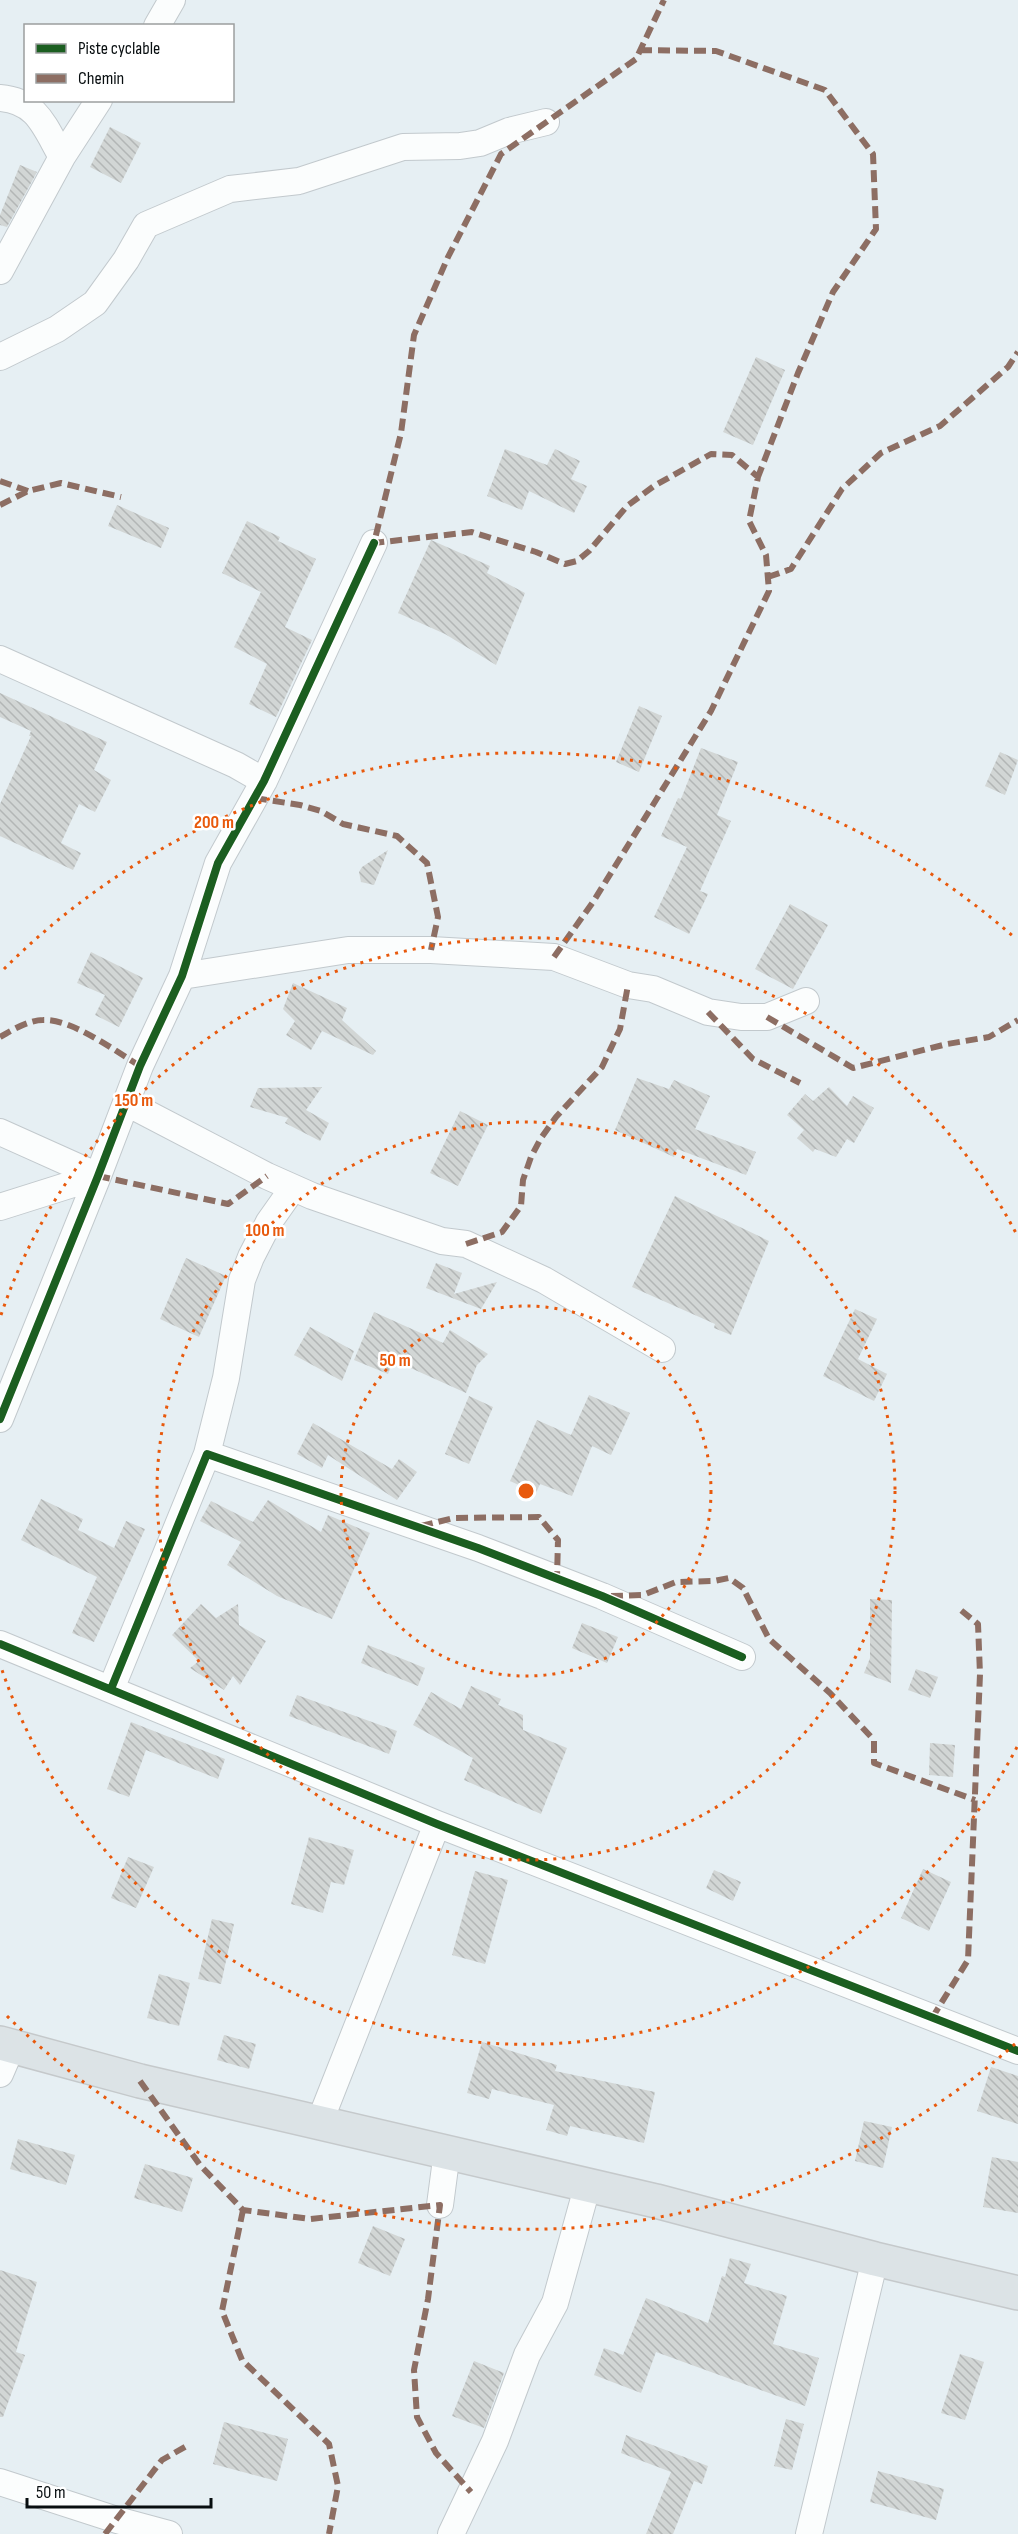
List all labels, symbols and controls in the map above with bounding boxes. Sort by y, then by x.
legend [24,24,234,102]
text: Piste cyclable [78,38,160,59]
text: Chemin [78,68,124,89]
text: 200 m [194,812,234,833]
text: 150 m [115,1090,153,1111]
text: 100 m [246,1220,285,1241]
text: 50 m [379,1350,411,1371]
centre of rings [516,1481,536,1501]
scale bar [27,2471,212,2509]
text: 50 m [36,2482,66,2503]

